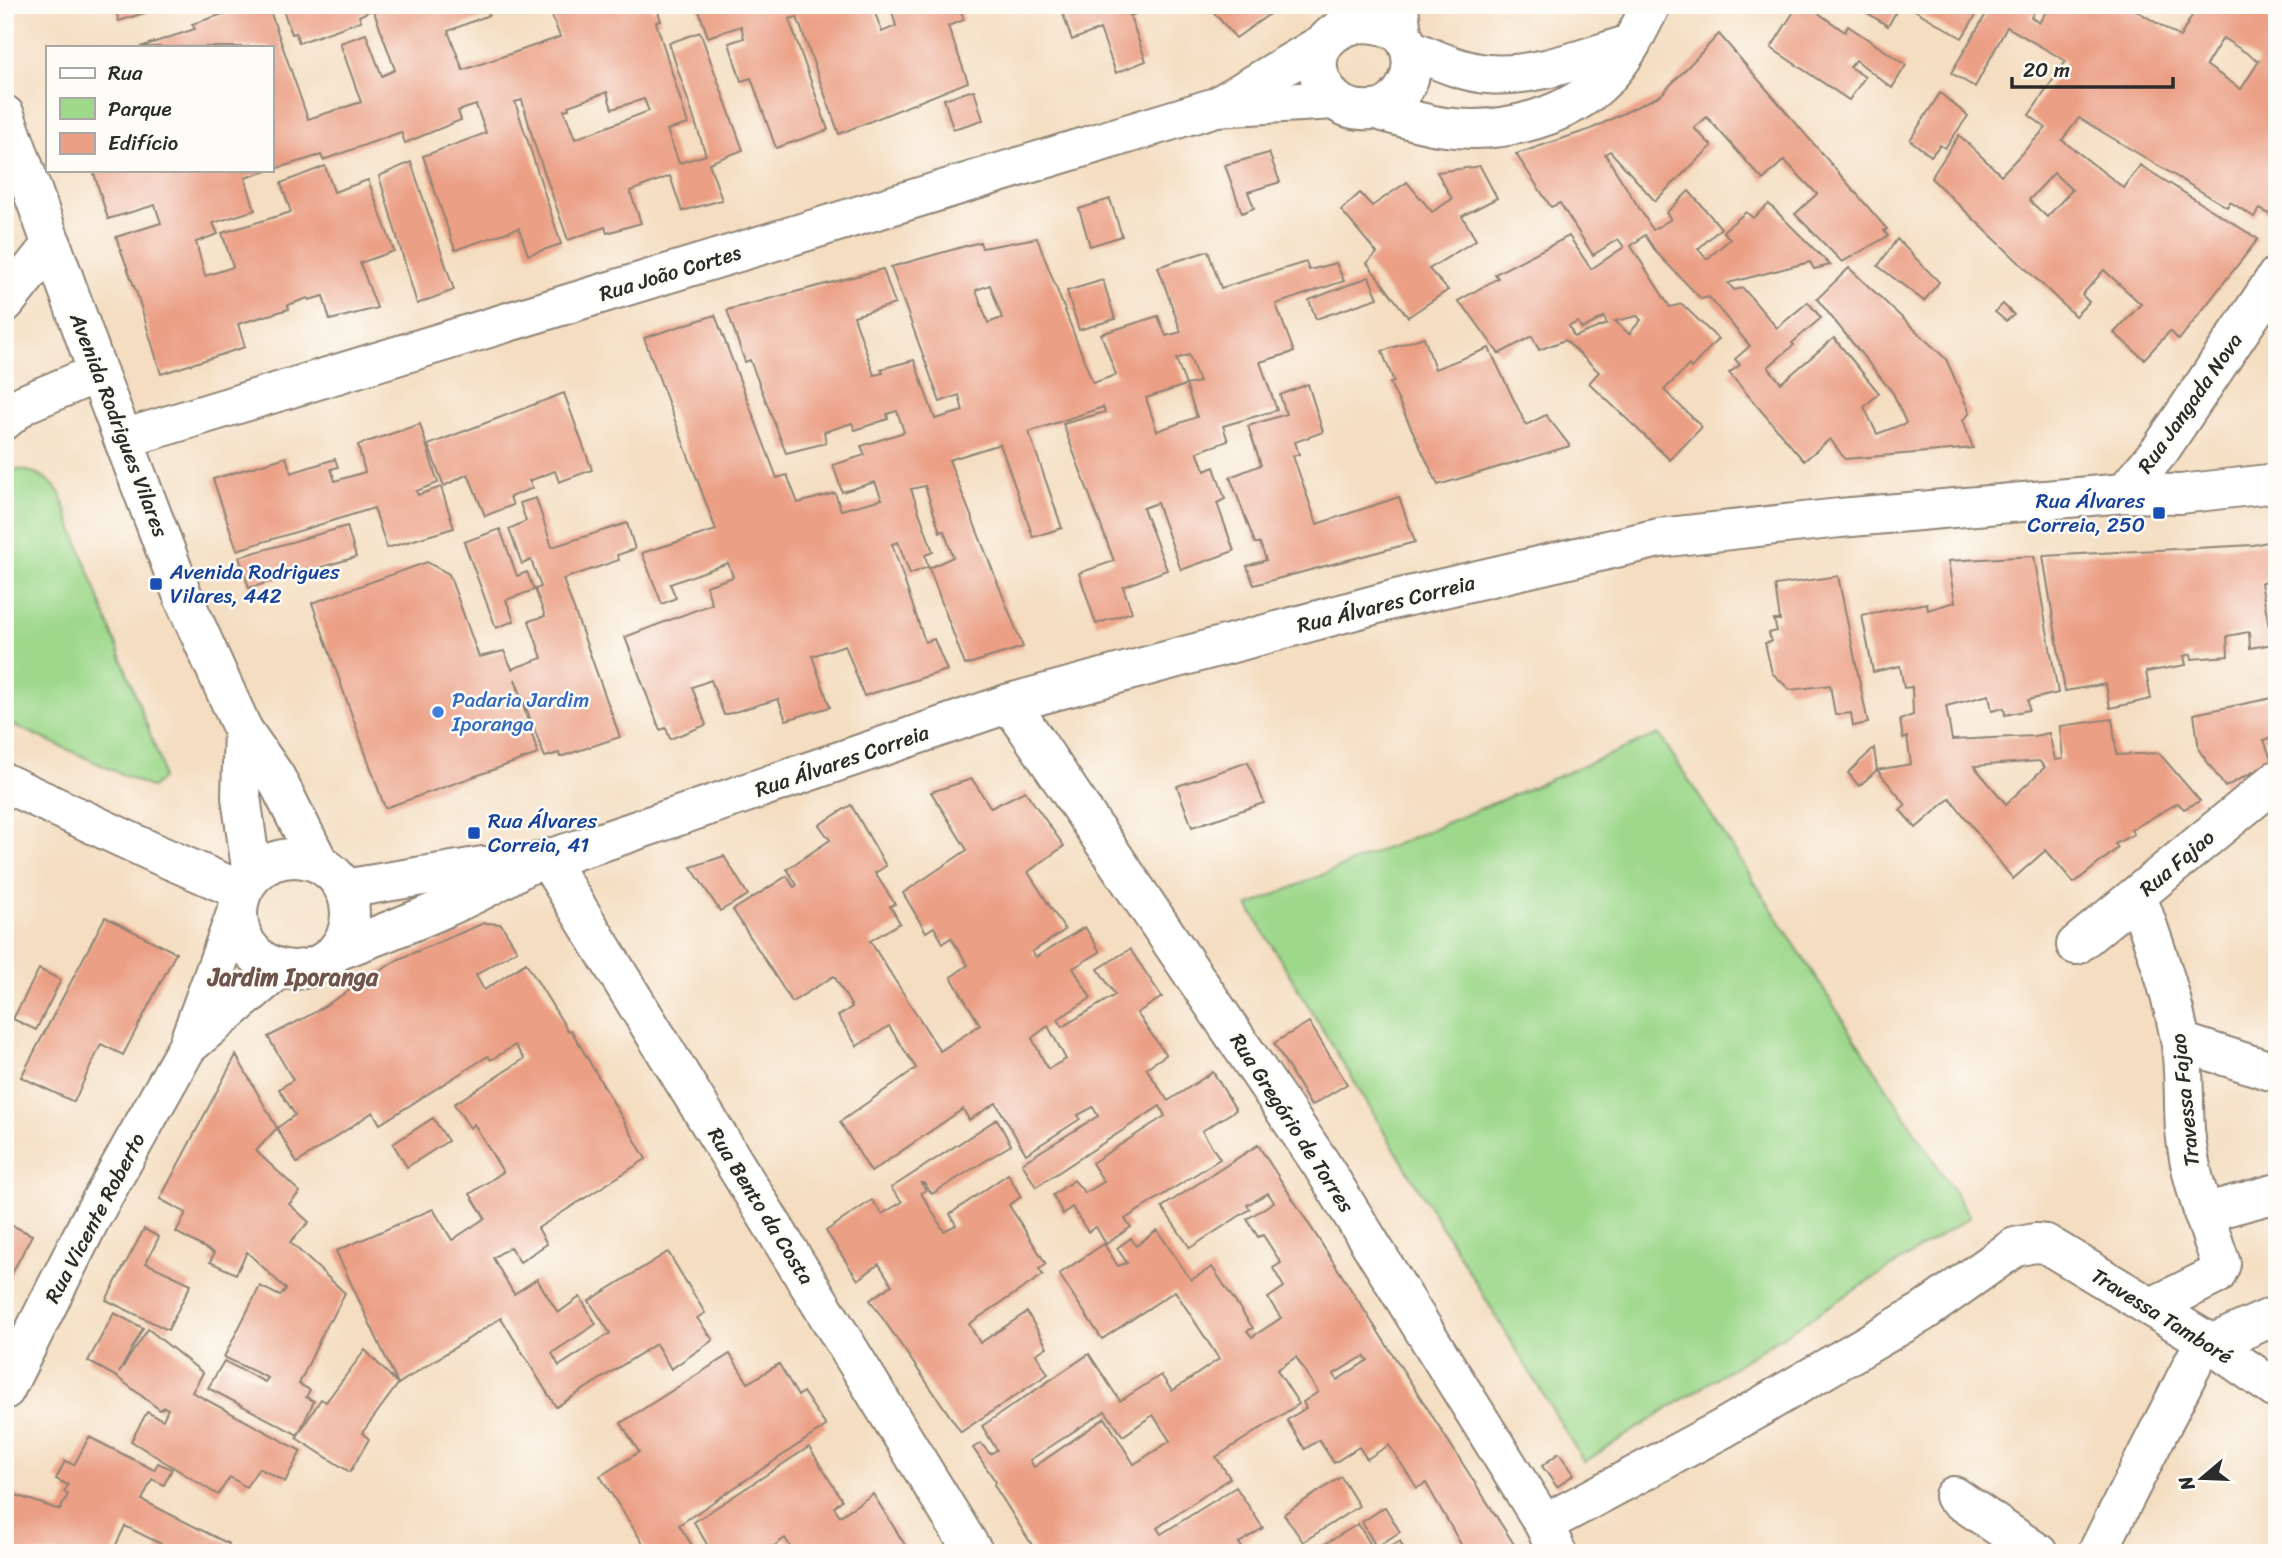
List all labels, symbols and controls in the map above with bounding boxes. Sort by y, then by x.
legend [46,46,273,172]
scale bar [2012,46,2174,90]
text: 20 m [2023,51,2070,89]
text: Rua [108,54,143,92]
text: Parque [108,90,172,128]
text: Edifício [108,124,178,162]
street label: Rua João Cortes [594,233,746,313]
street label: Avenida Rodrigues Vilares [58,306,179,543]
street label: Rua Jangada Nova [2127,324,2253,482]
place label: Rua Álvares Correia, 250 [2028,482,2145,544]
marker: Rua Álvares Correia, 250 [2151,505,2167,521]
place label: Avenida Rodrigues Vilares, 442 [169,553,340,615]
street label: Rua Álvares Correia [1293,563,1479,644]
marker: Avenida Rodrigues Vilares, 442 [148,576,164,592]
place label: Padaria Jardim Iporanga [451,681,589,743]
marker: Padaria Jardim Iporanga [430,704,446,720]
street label: Rua Álvares Correia [750,713,935,809]
place label: Rua Álvares Correia, 41 [488,802,597,864]
street label: Rua Fajao [2130,819,2224,906]
marker: Rua Álvares Correia, 41 [466,825,482,841]
district label: Jardim Iporanga [206,956,379,998]
street label: Rua Gregório de Torres [1219,1025,1365,1221]
street label: Travessa Fajao [2159,1032,2211,1168]
street label: Rua Bento da Costa [697,1120,825,1293]
street label: Rua Vicente Roberto [34,1125,156,1310]
street label: Travessa Tamboré [2083,1257,2241,1375]
north arrow [2166,1442,2236,1512]
text: N [2168,1471,2204,1496]

